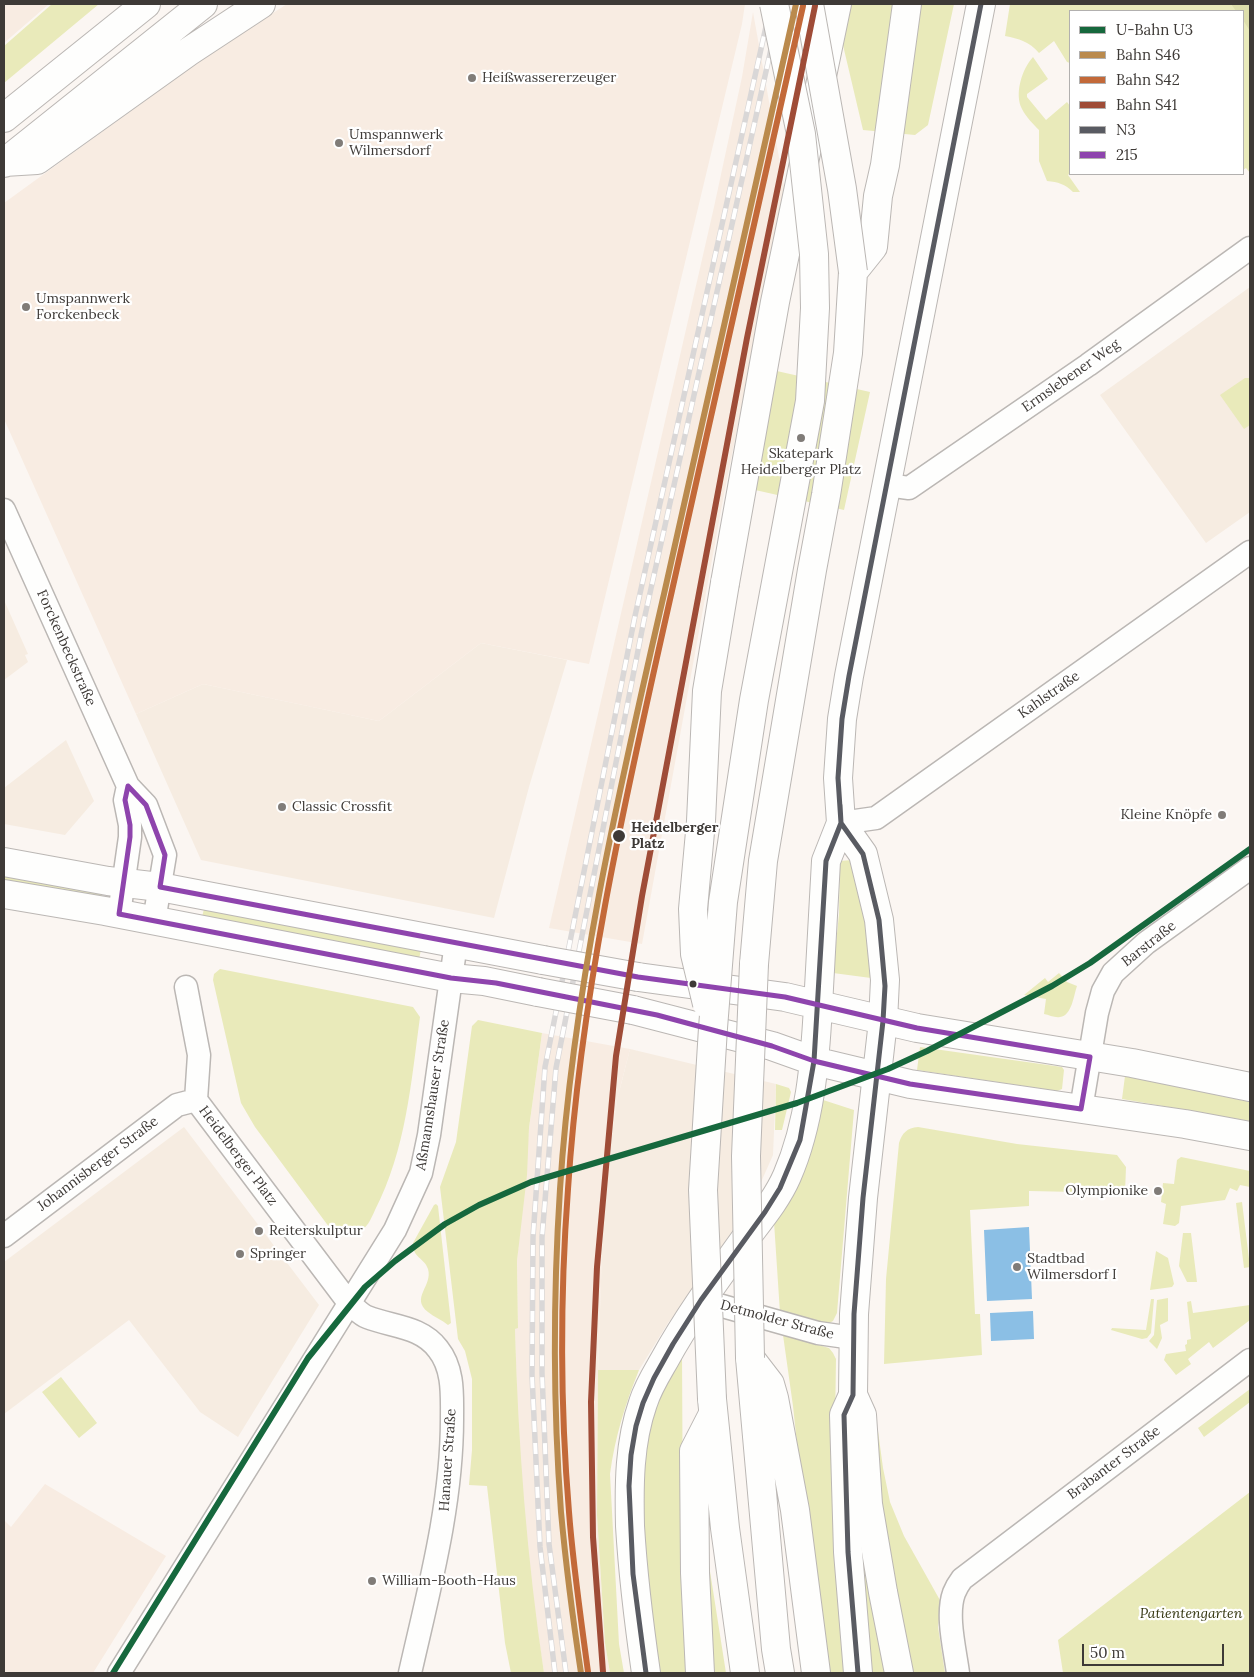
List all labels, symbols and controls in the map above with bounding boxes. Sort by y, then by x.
legend [1069,10,1244,175]
text: U-Bahn U3 [1116,20,1193,39]
text: Bahn S46 [1116,45,1180,64]
place label: Heißwassererzeuger [482,70,616,86]
text: Bahn S42 [1116,70,1180,89]
marker: Heißwassererzeuger [466,72,478,84]
text: Bahn S41 [1116,95,1177,114]
text: N3 [1116,120,1136,139]
place label: Umspannwerk Wilmersdorf [349,127,443,160]
marker: Umspannwerk Wilmersdorf [333,137,345,149]
text: 215 [1116,145,1138,164]
place label: Umspannwerk Forckenbeck [36,291,130,324]
marker: Umspannwerk Forckenbeck [20,301,32,313]
street label: Ermslebener Weg [1019,336,1123,416]
marker: Skatepark Heidelberger Platz [795,432,807,444]
place label: Skatepark Heidelberger Platz [741,446,861,478]
street label: Forckenbeckstraße [33,587,99,709]
street label: Kahlstraße [1015,668,1083,722]
place label: Classic Crossfit [292,799,392,815]
marker: Classic Crossfit [276,801,288,813]
place label: Kleine Knöpfe [1121,807,1212,823]
marker: Kleine Knöpfe [1216,809,1228,821]
place label: Heidelberger Platz [631,820,718,852]
marker: Heidelberger Platz [611,828,627,844]
street label: Barstraße [1119,918,1179,970]
unlabelled marker [688,979,698,989]
street label: Aßmannshauser Straße [413,1018,453,1172]
street label: Heidelberger Platz [195,1103,281,1209]
street label: Johannisberger Straße [34,1113,162,1215]
place label: Olympionike [1065,1183,1148,1199]
marker: Olympionike [1152,1185,1164,1197]
place label: Reiterskulptur [269,1223,363,1239]
marker: Reiterskulptur [253,1225,265,1237]
place label: Springer [250,1246,306,1262]
marker: Springer [234,1248,246,1260]
place label: Stadtbad Wilmersdorf I [1027,1251,1117,1284]
marker: Stadtbad Wilmersdorf I [1011,1261,1023,1273]
street label: Detmolder Straße [718,1297,836,1343]
street label: Hanauer Straße [436,1408,460,1512]
street label: Brabanter Straße [1064,1423,1164,1503]
place label: William-Booth-Haus [382,1573,516,1589]
marker: William-Booth-Haus [366,1575,378,1587]
park label: Patientengarten [1140,1606,1242,1622]
scale bar [1084,1634,1226,1666]
text: 50 m [1090,1643,1125,1662]

